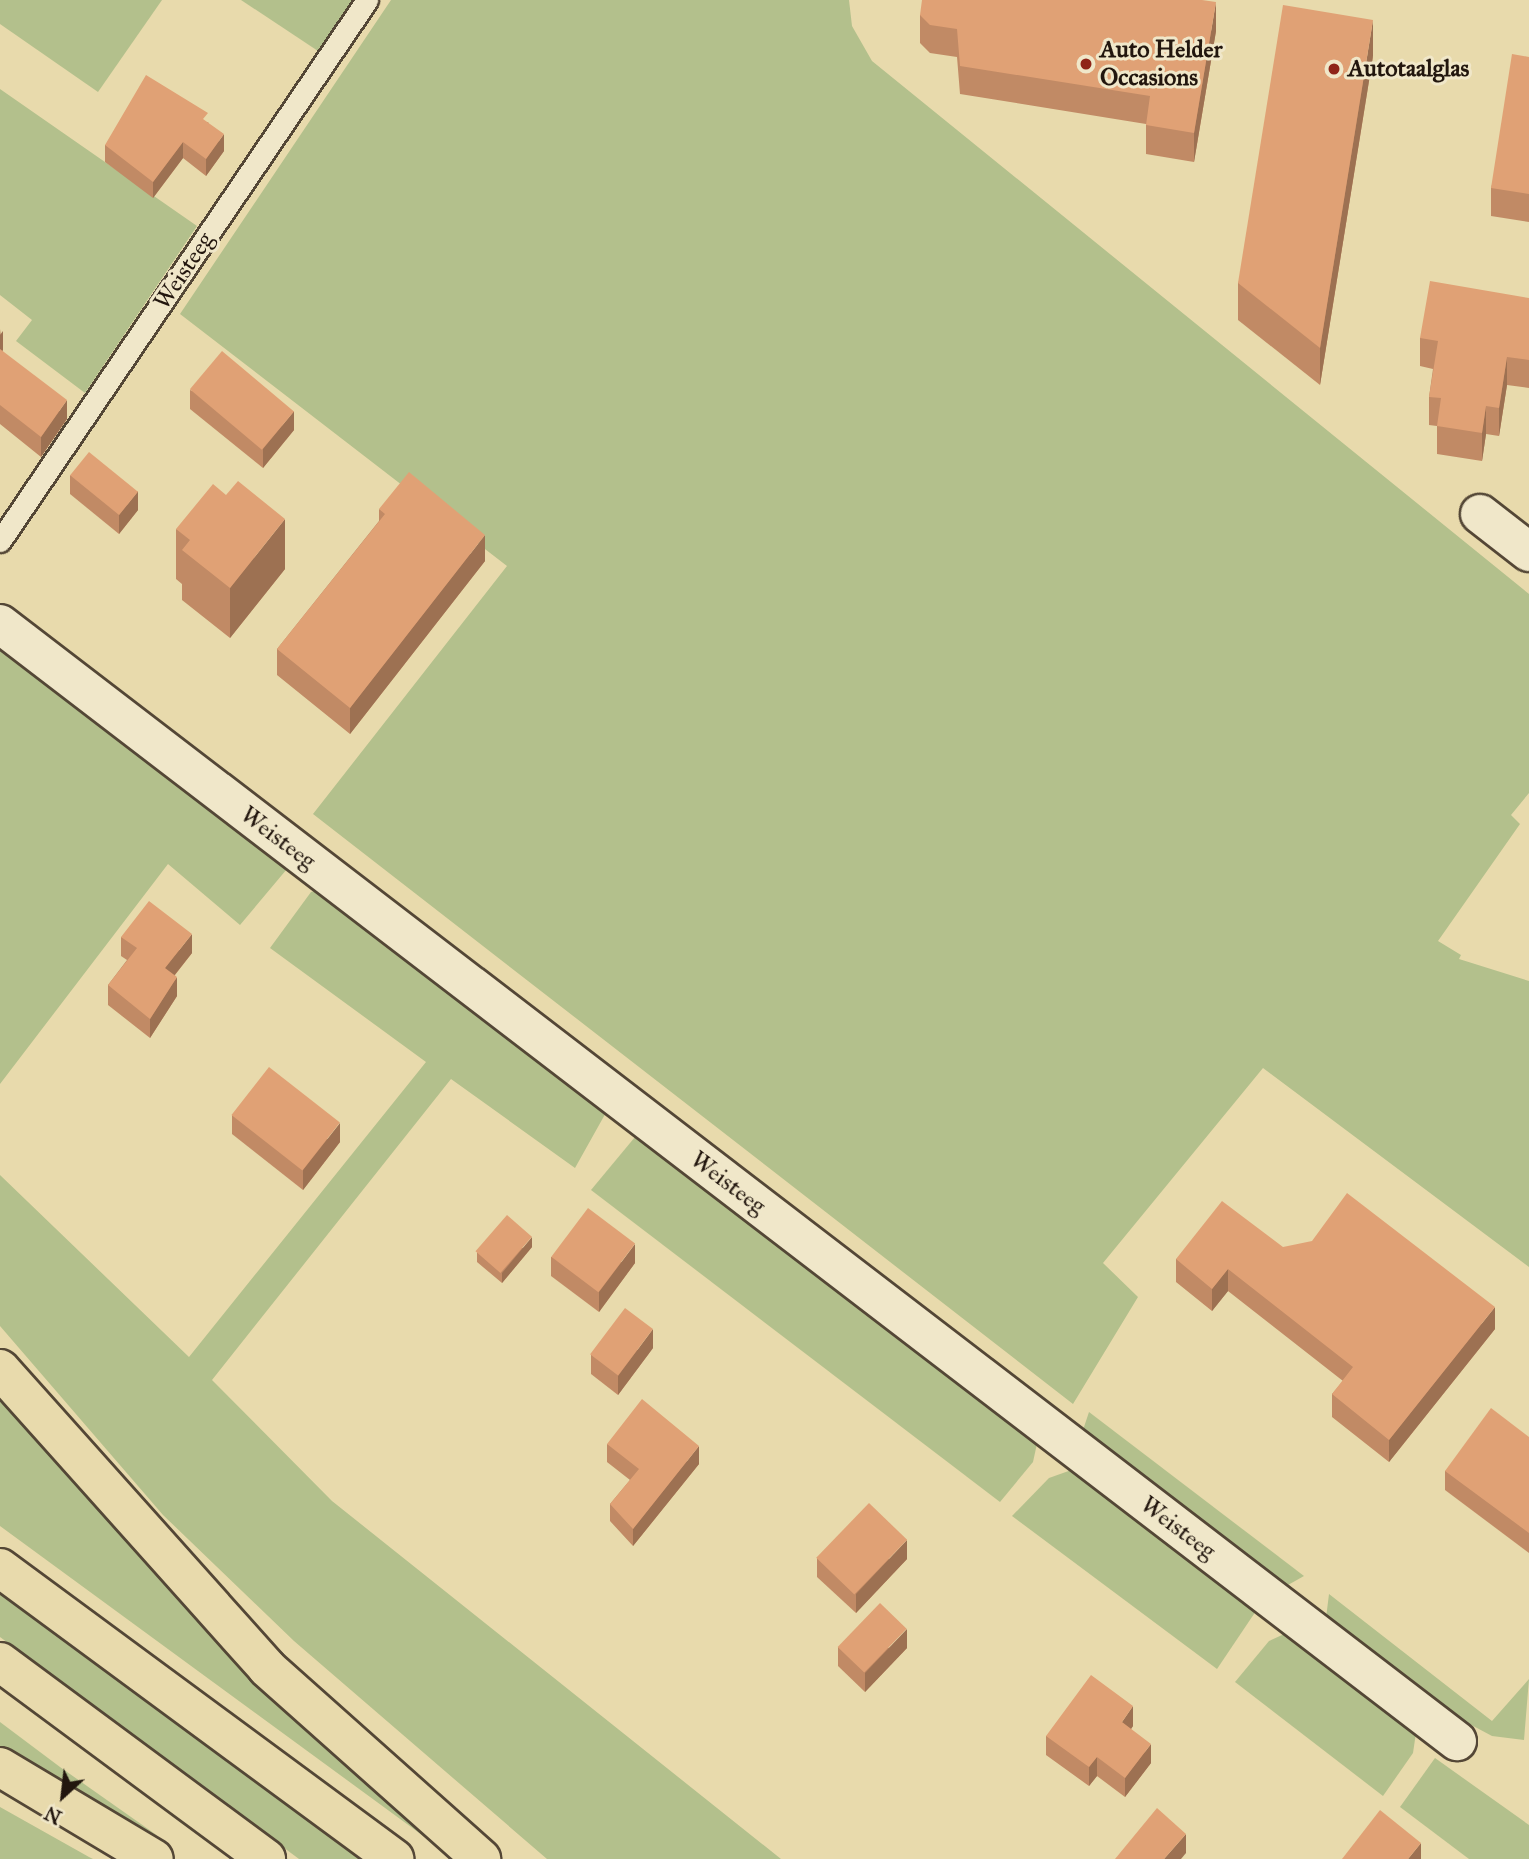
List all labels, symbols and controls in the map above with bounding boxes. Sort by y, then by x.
place label: Auto Helder Occasions [1100,36,1223,92]
place label: Autotaalglas [1348,55,1469,83]
marker: Auto Helder Occasions [1078,56,1094,72]
marker: Autotaalglas [1326,61,1342,77]
street label: Weisteeg [148,227,220,315]
street label: Weisteeg [235,800,321,876]
street label: Weisteeg [685,1145,771,1221]
street label: Weisteeg [1135,1490,1221,1566]
north arrow [28,1761,98,1831]
text: N [41,1801,66,1829]

